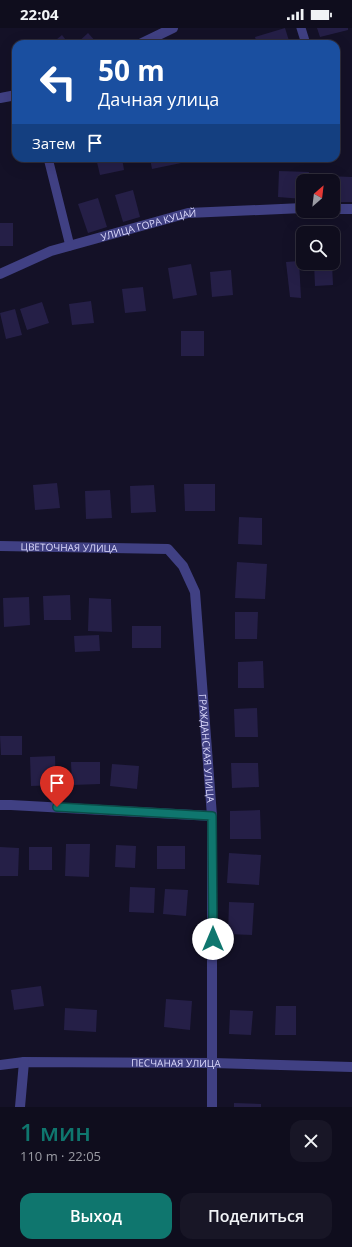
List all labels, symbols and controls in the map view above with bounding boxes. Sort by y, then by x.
text: 22:04 [20,4,59,24]
text: 50 m [98,51,165,89]
icon: left [32,56,84,108]
text: Дачная улица [98,87,219,111]
icon: arrive [84,132,106,154]
text: Затем [32,133,76,153]
north arrow [296,174,340,218]
map controls [296,174,340,270]
street label: УЛИЦА ГОРА КУЦАЙ [99,206,197,244]
button: search [296,226,340,270]
street label: ЦВЕТОЧНАЯ УЛИЦА [20,539,118,555]
street label: ГРАЖДАНСКАЯ УЛИЦА [196,693,218,804]
pin [40,766,74,807]
icon: arrive [46,772,68,794]
position arrow [192,918,234,960]
street label: ПЕСЧАНАЯ УЛИЦА [131,1056,221,1070]
text: 1 мин [20,1115,91,1148]
button: close [290,1120,332,1162]
text: 110 m · 22:05 [20,1147,101,1165]
button: Выход [20,1193,172,1239]
button: Поделиться [180,1193,332,1239]

